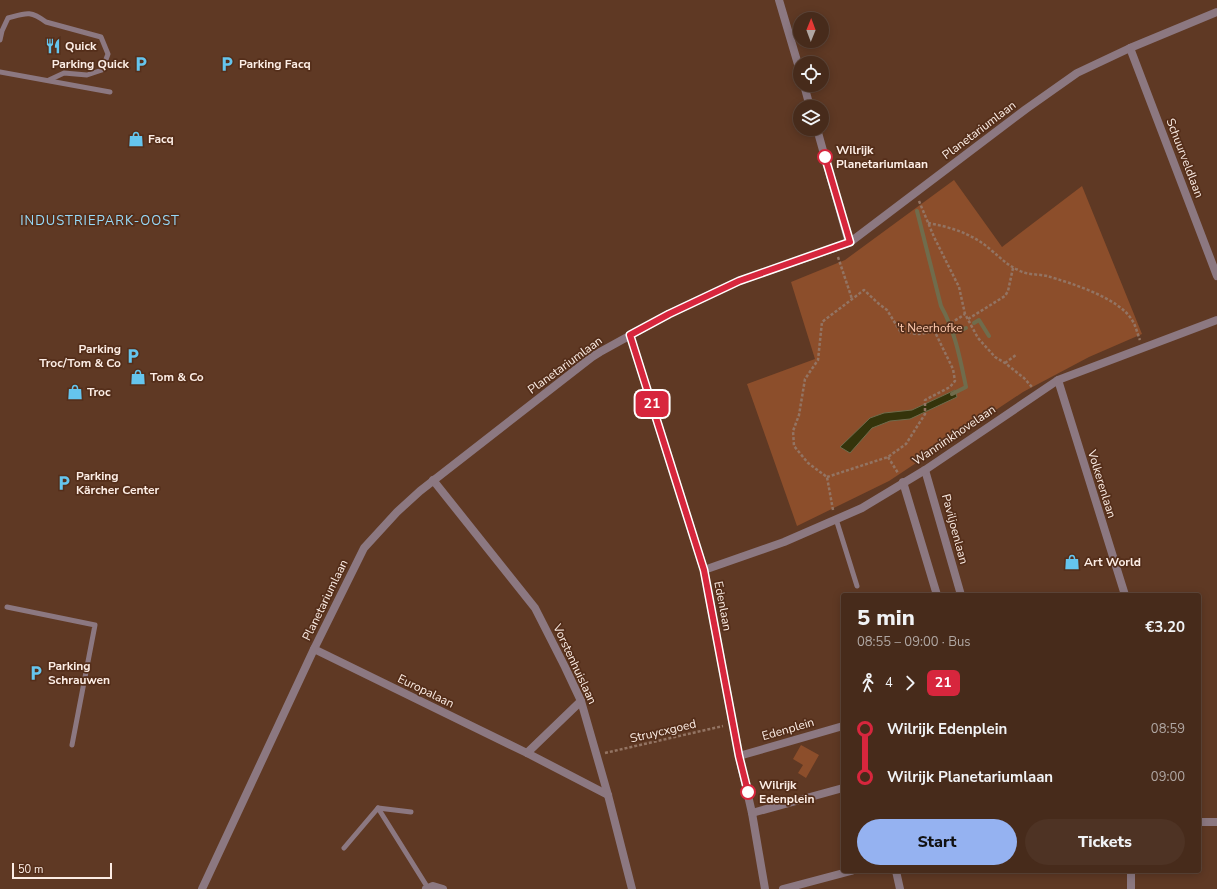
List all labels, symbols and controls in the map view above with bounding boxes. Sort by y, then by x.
north arrow [793,12,829,48]
map controls [793,12,829,136]
restaurant icon: Quick [44,37,62,55]
place label: Quick [65,38,97,54]
parking icon: Parking Quick [132,55,150,73]
parking icon: Parking Facq [218,55,236,73]
place label: Parking Quick [52,56,130,72]
place label: Parking Facq [239,56,311,72]
button: locate [793,56,829,92]
street label: Planetariumlaan [939,97,1019,163]
button: layers [793,100,829,136]
street label: Schuurveldlaan [1162,116,1208,200]
shop icon: Facq [127,130,145,148]
place label: Facq [148,131,174,147]
place label: Wilrijk Planetariumlaan [836,142,928,172]
marker: Wilrijk Planetariumlaan [817,149,833,165]
district label: INDUSTRIEPARK-OOST [20,212,180,230]
park label: 't Neerhofke [897,320,963,336]
street label: Planetariumlaan [525,333,605,397]
place label: Parking Troc/Tom & Co [39,341,121,371]
parking icon: Parking Troc/Tom & Co [124,347,142,365]
shop icon: Tom & Co [129,368,147,386]
place label: Tom & Co [150,369,204,385]
shop icon: Troc [66,383,84,401]
place label: Troc [87,384,111,400]
line badge: 21 [634,391,670,417]
text: 21 [644,394,660,413]
street label: Wanninkhovelaan [909,401,999,469]
street label: Volkerenlaan [1084,447,1120,520]
place label: Parking Kärcher Center [76,468,160,498]
parking icon: Parking Kärcher Center [55,474,73,492]
street label: Paviljoenlaan [938,492,972,566]
shop icon: Art World [1063,553,1081,571]
place label: Art World [1084,554,1141,570]
street label: Planetariumlaan [298,557,352,643]
street label: Edenlaan [710,580,736,632]
text: 5 min [857,603,915,633]
text: €3.20 [1145,617,1185,637]
street label: Vorstenhuislaan [549,620,601,707]
text: 08:55 – 09:00 · Bus [857,633,971,651]
place label: Parking Schrauwen [48,658,110,688]
parking icon: Parking Schrauwen [27,664,45,682]
street label: Europalaan [395,670,457,712]
icon: walk [857,672,879,694]
icon: forward [899,672,921,694]
text: 21 [935,673,952,692]
text: 4 [885,674,893,692]
street label: Edenplein [760,714,816,744]
street label: Struycxgoed [628,716,698,746]
text: Wilrijk Edenplein [887,719,1007,739]
text: 08:59 [1151,720,1185,738]
text: Wilrijk Planetariumlaan [887,767,1053,787]
text: 09:00 [1151,768,1185,786]
place label: Wilrijk Edenplein [759,777,814,807]
marker: Wilrijk Edenplein [740,784,756,800]
button: Start [857,819,1017,865]
button: Tickets [1025,819,1185,865]
scale bar [12,861,112,880]
text: 50 m [18,862,43,877]

